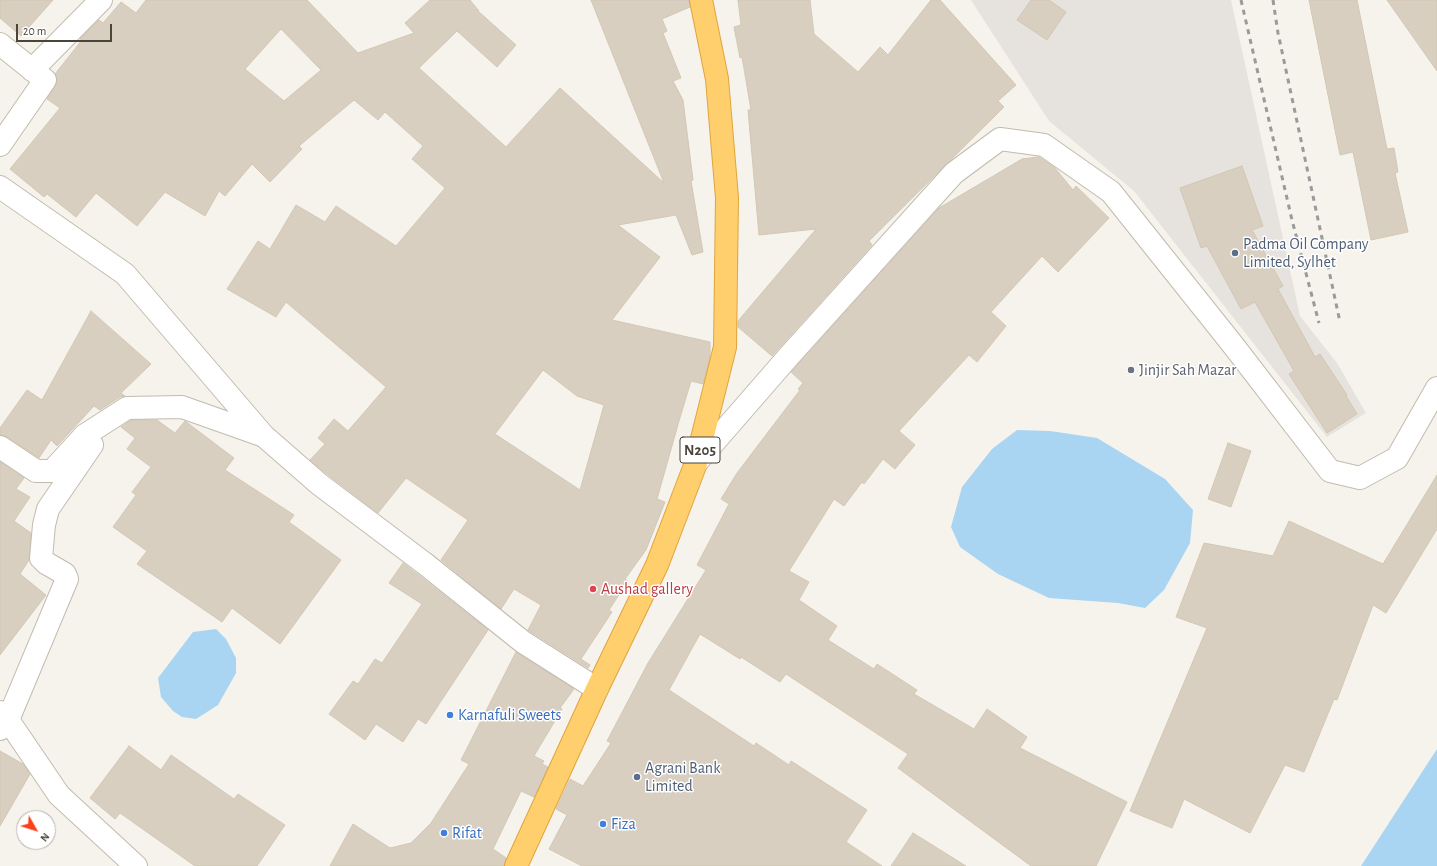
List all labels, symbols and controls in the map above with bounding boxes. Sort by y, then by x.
scale bar [18,16,114,42]
text: 20 m [23,25,46,37]
place label: Padma Oil Company Limited, Sylhet [1243,234,1369,272]
marker: Padma Oil Company Limited, Sylhet [1230,248,1240,258]
place label: Jinjir Sah Mazar [1139,360,1236,380]
marker: Jinjir Sah Mazar [1126,365,1136,375]
road number: N205 [680,437,720,463]
place label: Aushad gallery [601,579,693,599]
marker: Aushad gallery [588,584,598,594]
place label: Karnafuli Sweets [458,705,562,725]
marker: Karnafuli Sweets [445,710,455,720]
place label: Agrani Bank Limited [645,758,720,796]
marker: Agrani Bank Limited [632,772,642,782]
north arrow [16,810,56,850]
place label: Fiza [611,814,636,834]
marker: Fiza [598,819,608,829]
place label: Rifat [452,823,482,843]
marker: Rifat [439,828,449,838]
text: N [38,831,52,844]

